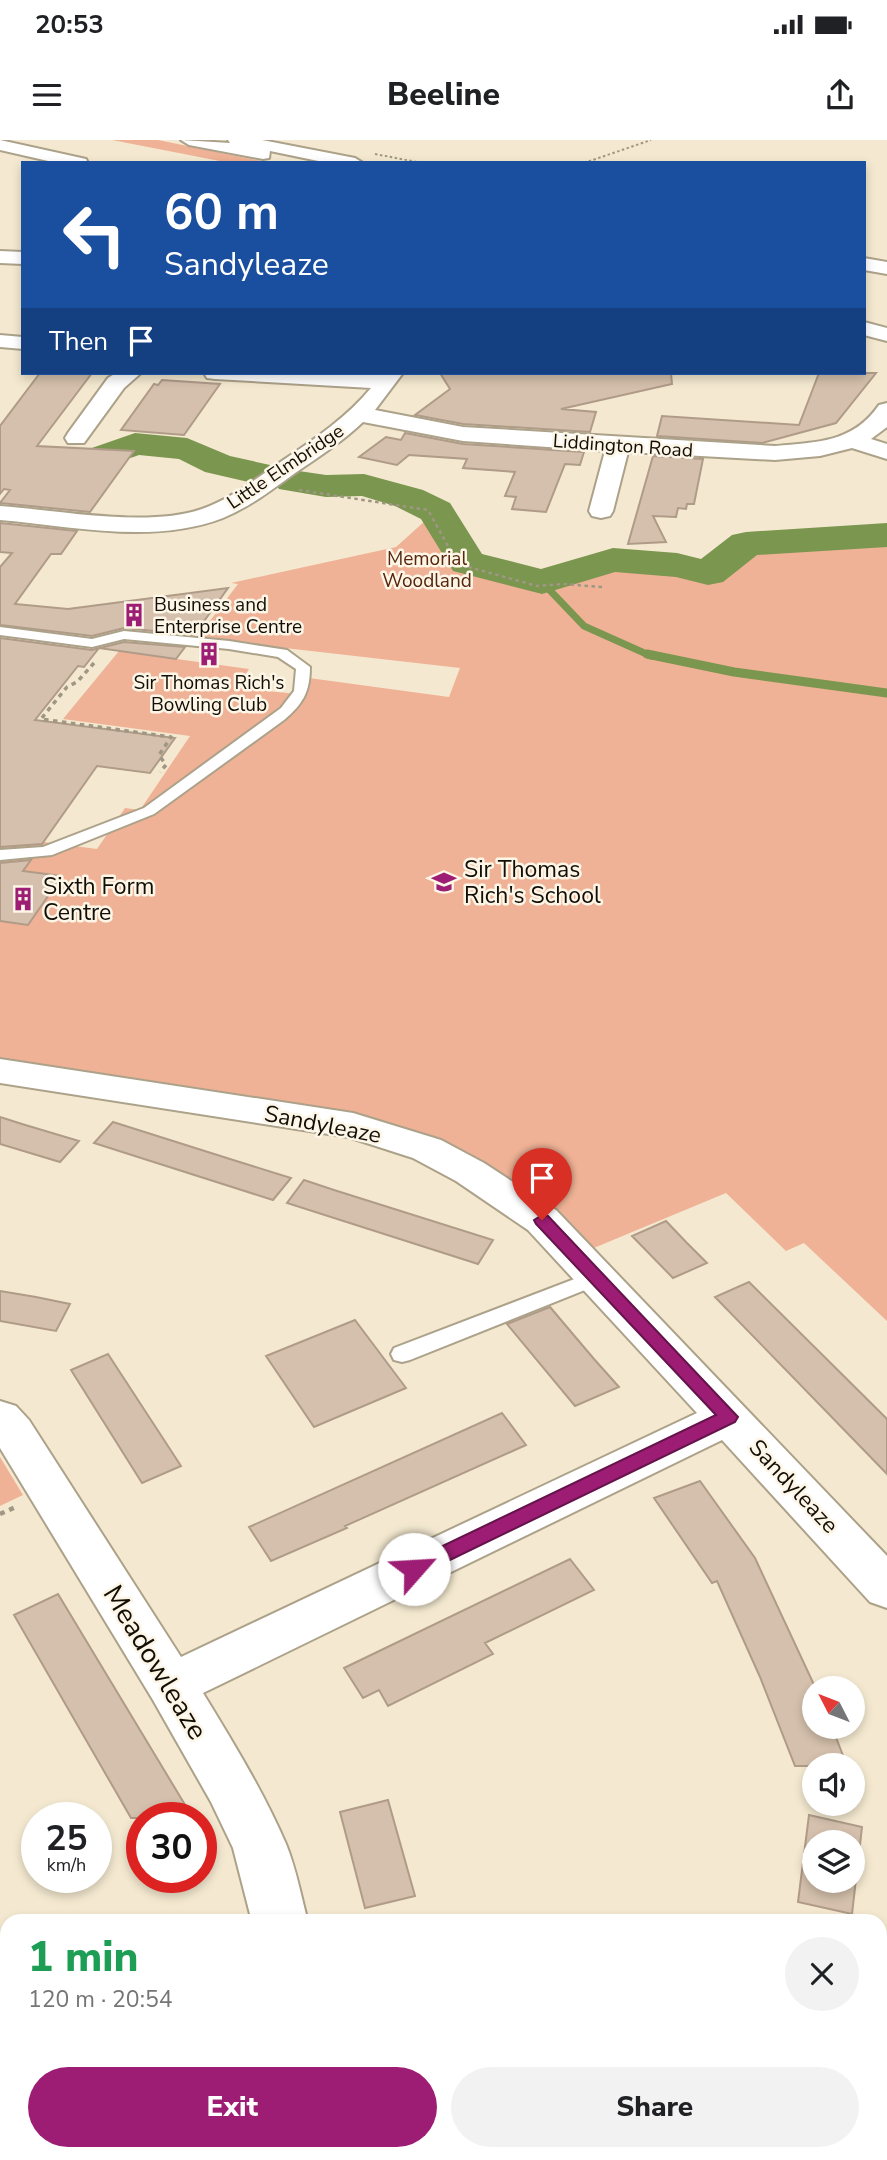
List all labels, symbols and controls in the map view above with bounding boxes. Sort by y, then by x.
text: 20:53 [35,7,104,42]
text: Beeline [387,73,500,116]
icon: menu [28,76,66,114]
icon: share [821,76,859,114]
text: 60 m [164,179,279,246]
icon: left [49,189,140,280]
text: Sandyleaze [164,243,329,286]
icon: arrive [122,322,160,360]
text: Then [49,324,108,359]
street label: Little Elmbridge [222,418,349,516]
street label: Liddington Road [552,428,694,464]
park label: Memorial Woodland [382,546,472,594]
place label: Business and Enterprise Centre [154,592,302,640]
building icon: Business and Enterprise Centre [120,601,148,629]
building icon: Sir Thomas Rich's Bowling Club [195,640,223,668]
place label: Sir Thomas Rich's Bowling Club [134,670,284,718]
place label: Sir Thomas Rich's School [464,854,601,911]
school or university icon: Sir Thomas Rich's School [430,868,458,896]
place label: Sixth Form Centre [43,871,154,928]
building icon: Sixth Form Centre [9,885,37,913]
street label: Sandyleaze [262,1098,384,1151]
pin [512,1148,572,1220]
icon: arrive [523,1159,561,1197]
street label: Sandyleaze [742,1432,845,1540]
position arrow [377,1532,451,1606]
street label: Meadowleaze [94,1578,216,1747]
north arrow [802,1676,864,1740]
map controls [802,1676,865,1893]
button: sound [802,1753,865,1816]
speed limit sign: 30 [126,1802,217,1893]
text: 25 [45,1815,88,1862]
button: layers [802,1830,865,1893]
text: km/h [47,1853,86,1877]
text: 1 min [28,1929,138,1986]
button: close [785,1937,859,2011]
text: 120 m · 20:54 [28,1984,173,2015]
button: Exit [28,2067,437,2147]
button: Share [451,2067,859,2147]

